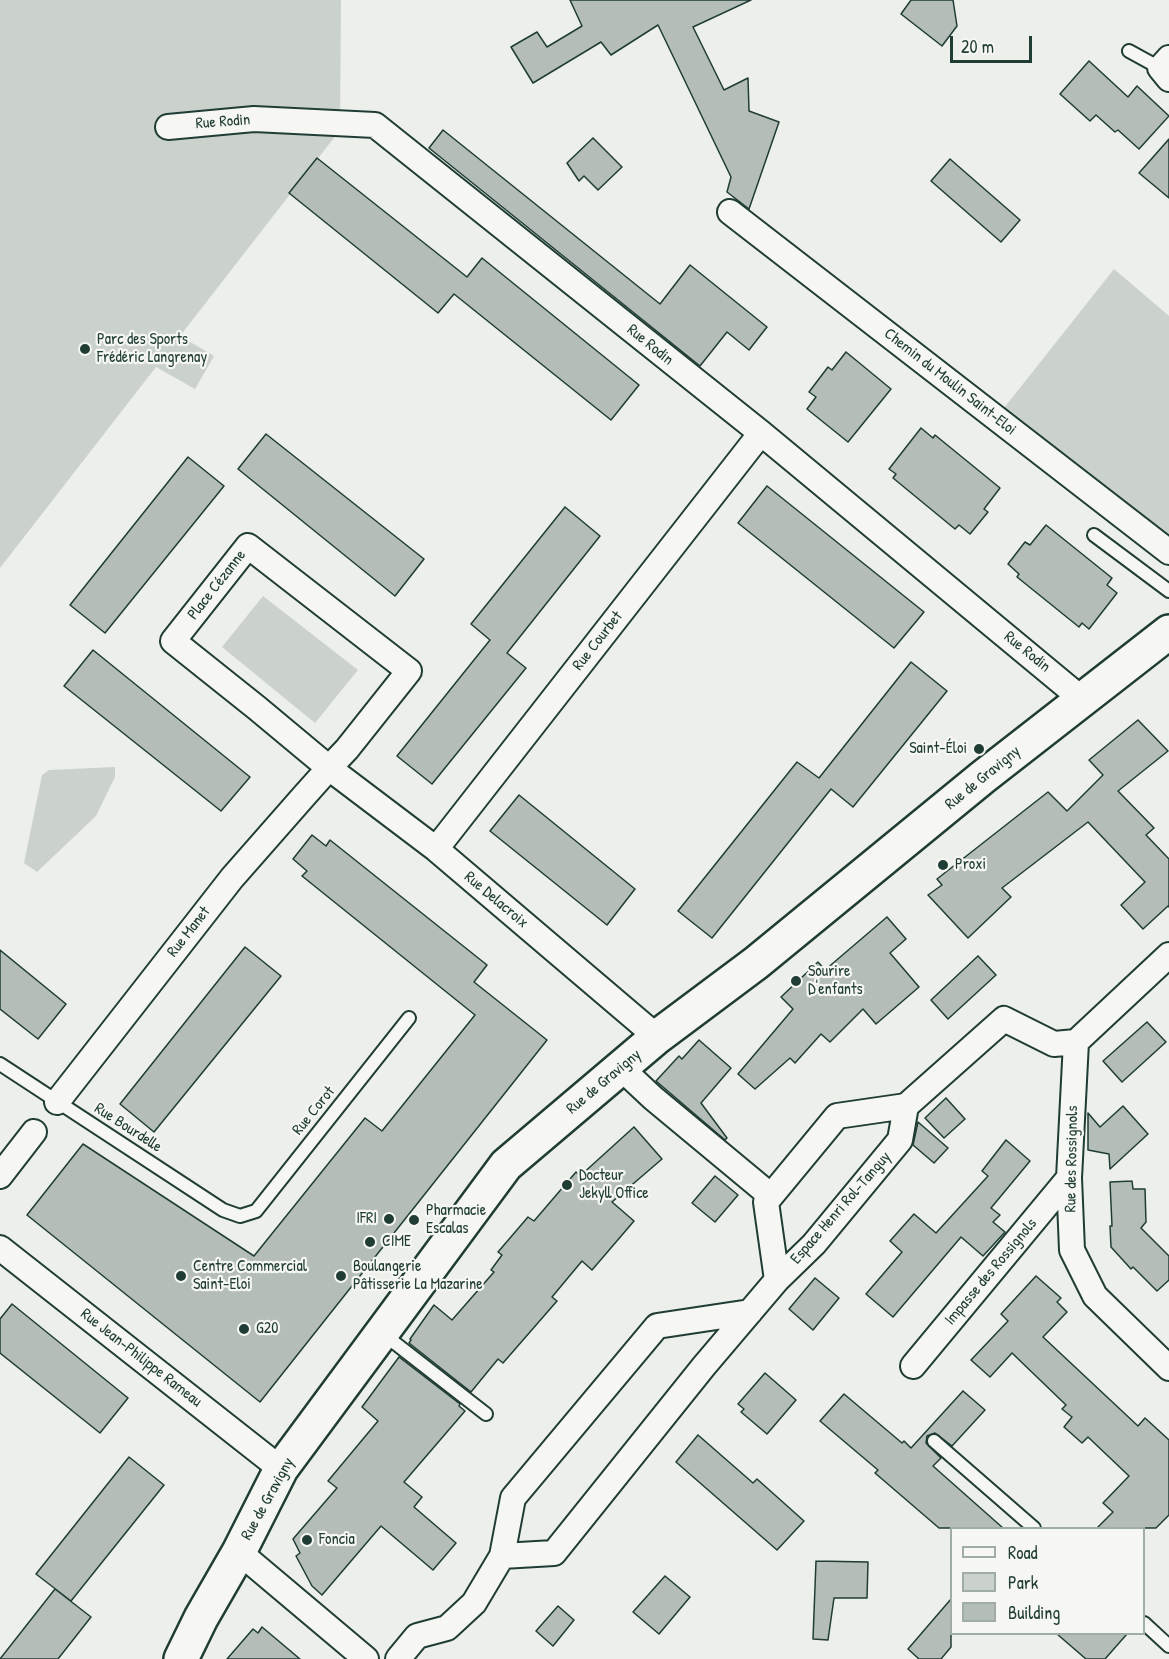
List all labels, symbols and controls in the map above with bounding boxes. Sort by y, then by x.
scale bar [953,24,1036,62]
text: 20 m [961,34,994,59]
street label: Rue Rodin [195,111,251,133]
street label: Rue Rodin [623,320,677,370]
street label: Chemin du Moulin Saint-Eloi [880,324,1020,440]
place label: Parc des Sports Frédéric Langrenay [97,330,207,368]
marker: Parc des Sports Frédéric Langrenay [78,342,92,356]
street label: Place Cézanne [184,546,250,624]
street label: Rue Courbet [569,608,627,674]
street label: Rue Rodin [1000,627,1054,677]
place label: Saint-Éloi [909,739,967,759]
street label: Rue de Gravigny [942,742,1024,814]
marker: Saint-Éloi [972,742,986,756]
place label: Proxi [955,855,986,875]
marker: Proxi [936,858,950,872]
street label: Rue Delacroix [460,868,532,932]
street label: Rue Manet [163,903,215,961]
place label: Sourire D'enfants [808,962,863,1000]
marker: Sourire D'enfants [789,974,803,988]
street label: Rue de Gravigny [563,1045,645,1119]
street label: Rue Corot [289,1083,339,1139]
street label: Rue Bourdelle [91,1099,165,1157]
street label: Rue des Rossignols [1061,1105,1083,1213]
street label: Espace Henri Rol-Tanguy [787,1148,895,1268]
place label: Docteur Jekyll Office [579,1166,649,1204]
marker: Docteur Jekyll Office [560,1178,574,1192]
place label: Pharmacie Escalas [426,1201,486,1239]
place label: IFRI [356,1209,377,1229]
marker: IFRI [382,1212,396,1226]
marker: Pharmacie Escalas [407,1213,421,1227]
street label: Impasse des Rossignols [941,1215,1041,1329]
place label: CIME [382,1232,411,1252]
marker: CIME [363,1235,377,1249]
place label: Centre Commercial Saint-Eloi [193,1257,307,1295]
place label: Boulangerie Pâtisserie La Mazarine [353,1257,483,1295]
marker: Centre Commercial Saint-Eloi [174,1269,188,1283]
marker: Boulangerie Pâtisserie La Mazarine [334,1269,348,1283]
street label: Rue Jean-Philippe Rameau [76,1305,206,1411]
place label: G20 [256,1319,278,1339]
marker: G20 [237,1322,251,1336]
street label: Rue de Gravigny [237,1454,299,1544]
legend [950,1527,1145,1635]
place label: Foncia [319,1530,355,1550]
marker: Foncia [300,1533,314,1547]
text: Road [1008,1540,1038,1565]
text: Park [1008,1570,1038,1595]
text: Building [1008,1600,1060,1625]

